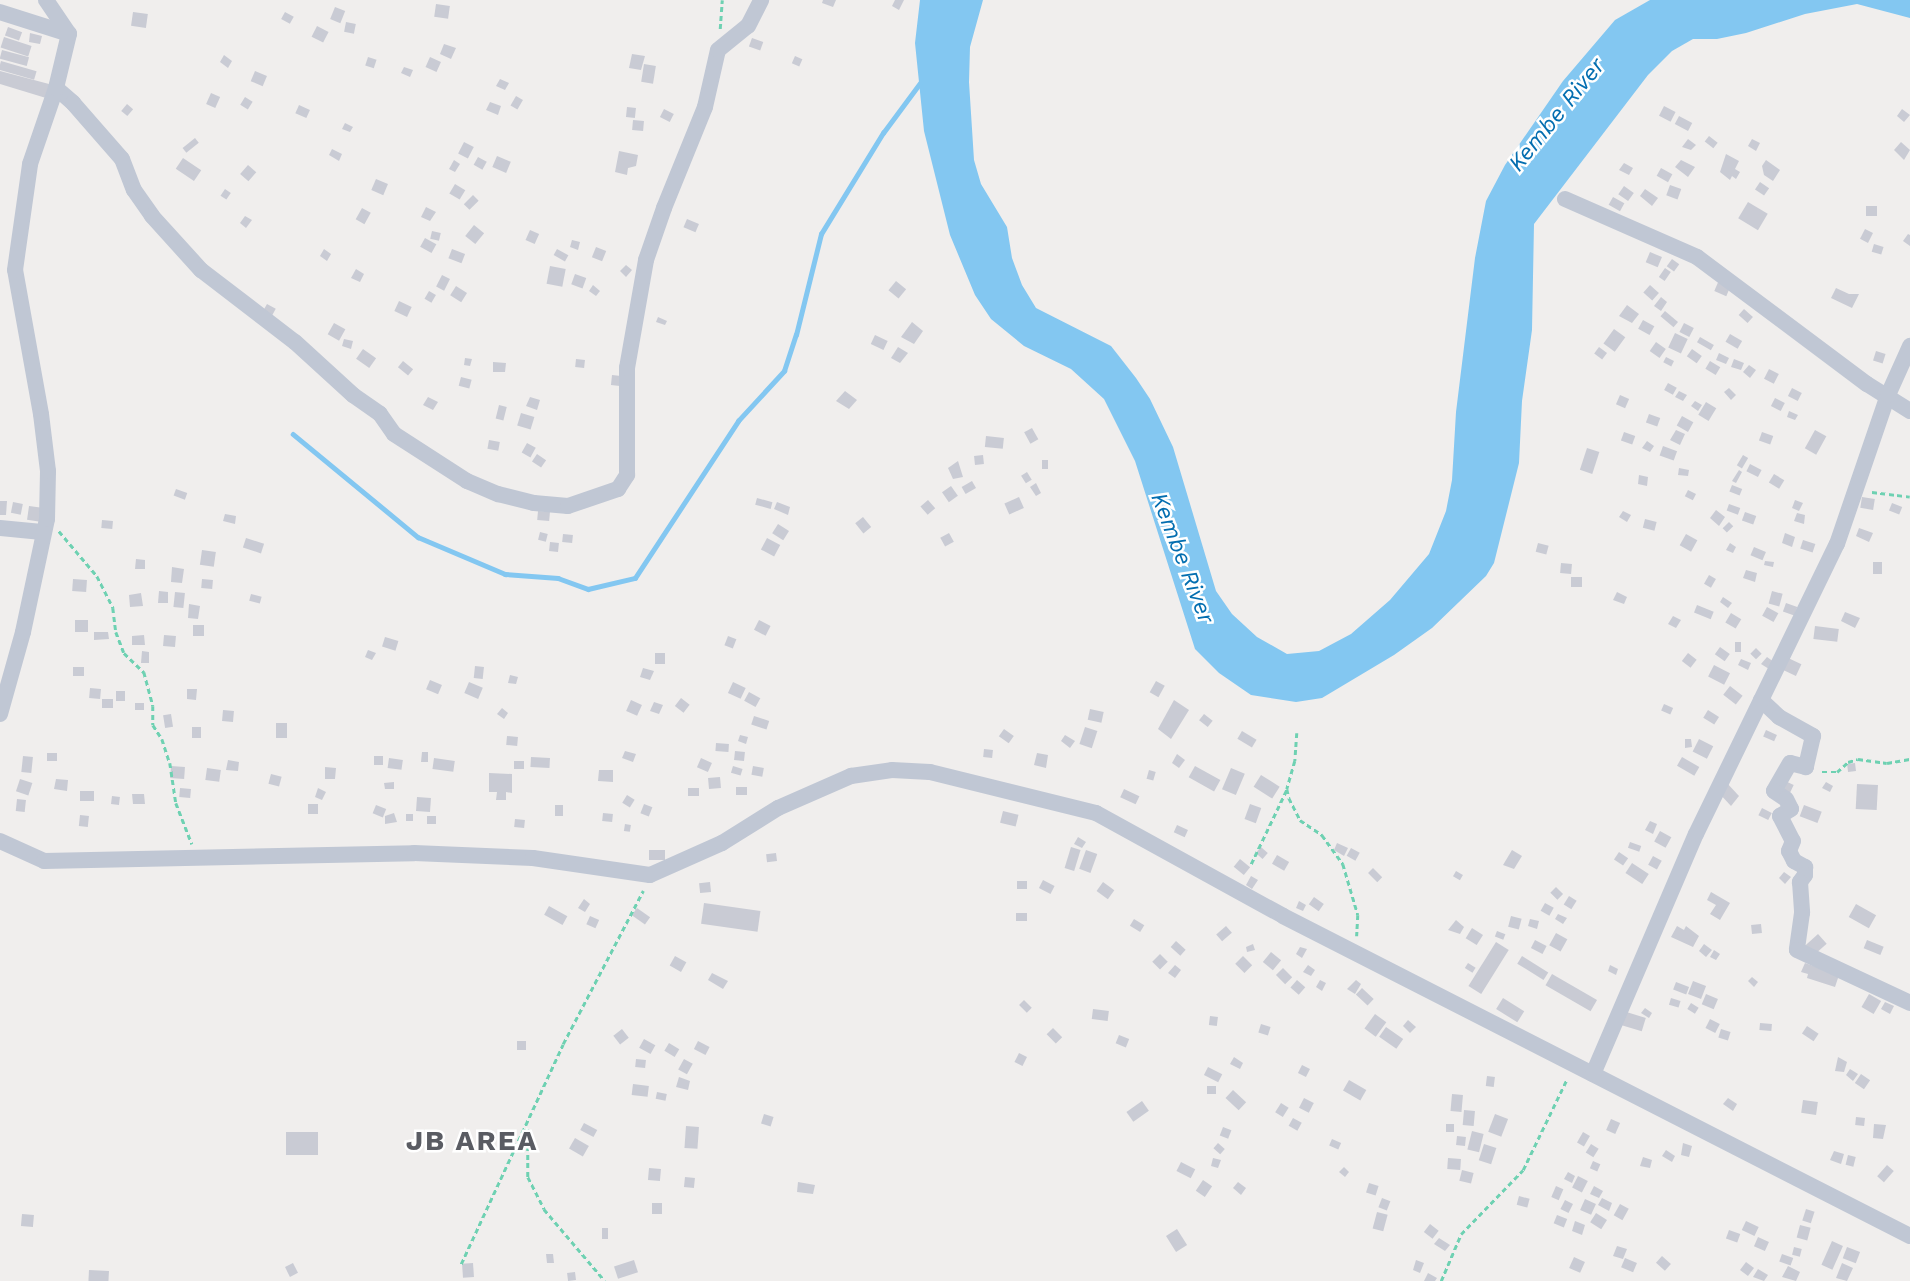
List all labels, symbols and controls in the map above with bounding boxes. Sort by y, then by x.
water label: Kembe River [1503,53,1611,177]
water label: Kembe River [1144,489,1220,627]
district label: JB AREA [406,1124,538,1158]

